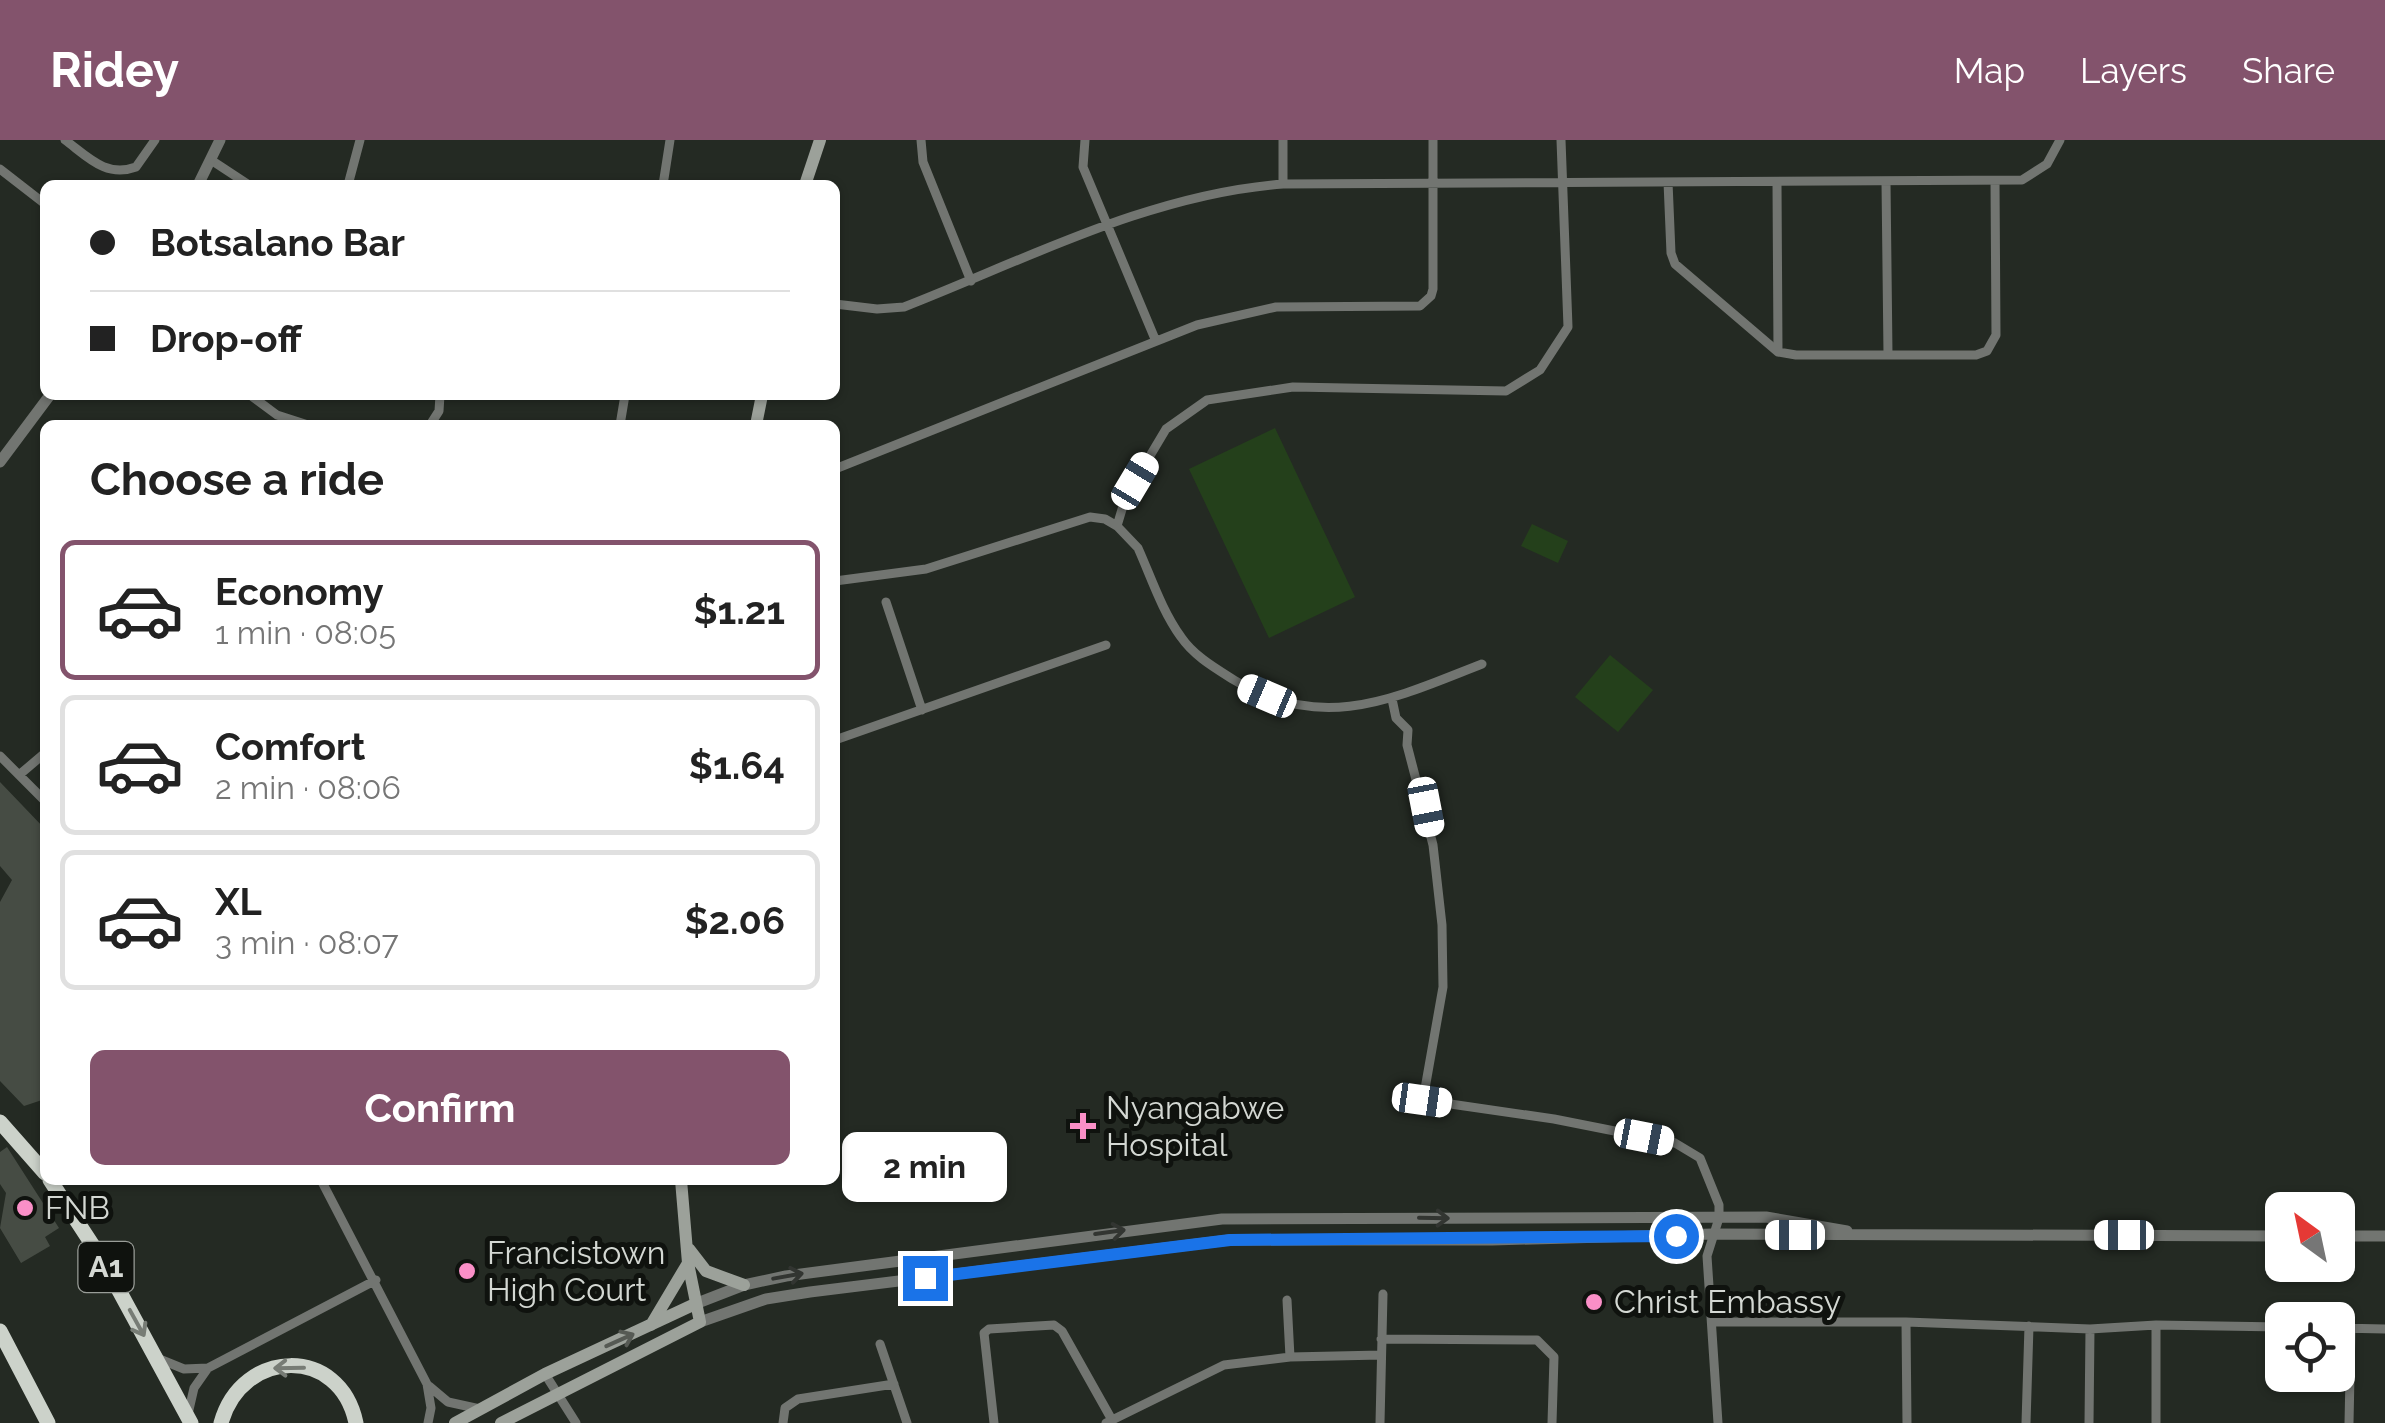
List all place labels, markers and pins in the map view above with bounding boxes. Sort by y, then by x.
place label: Nyangabwe Hospital [1106,1089,1284,1163]
marker: Nyangabwe Hospital [1070,1113,1096,1139]
place label: FNB [45,1189,110,1226]
marker: FNB [14,1197,36,1219]
place label: Francistown High Court [487,1234,665,1308]
marker: Francistown High Court [456,1260,478,1282]
place label: Christ Embassy [1614,1283,1841,1320]
marker: Christ Embassy [1583,1291,1605,1313]

